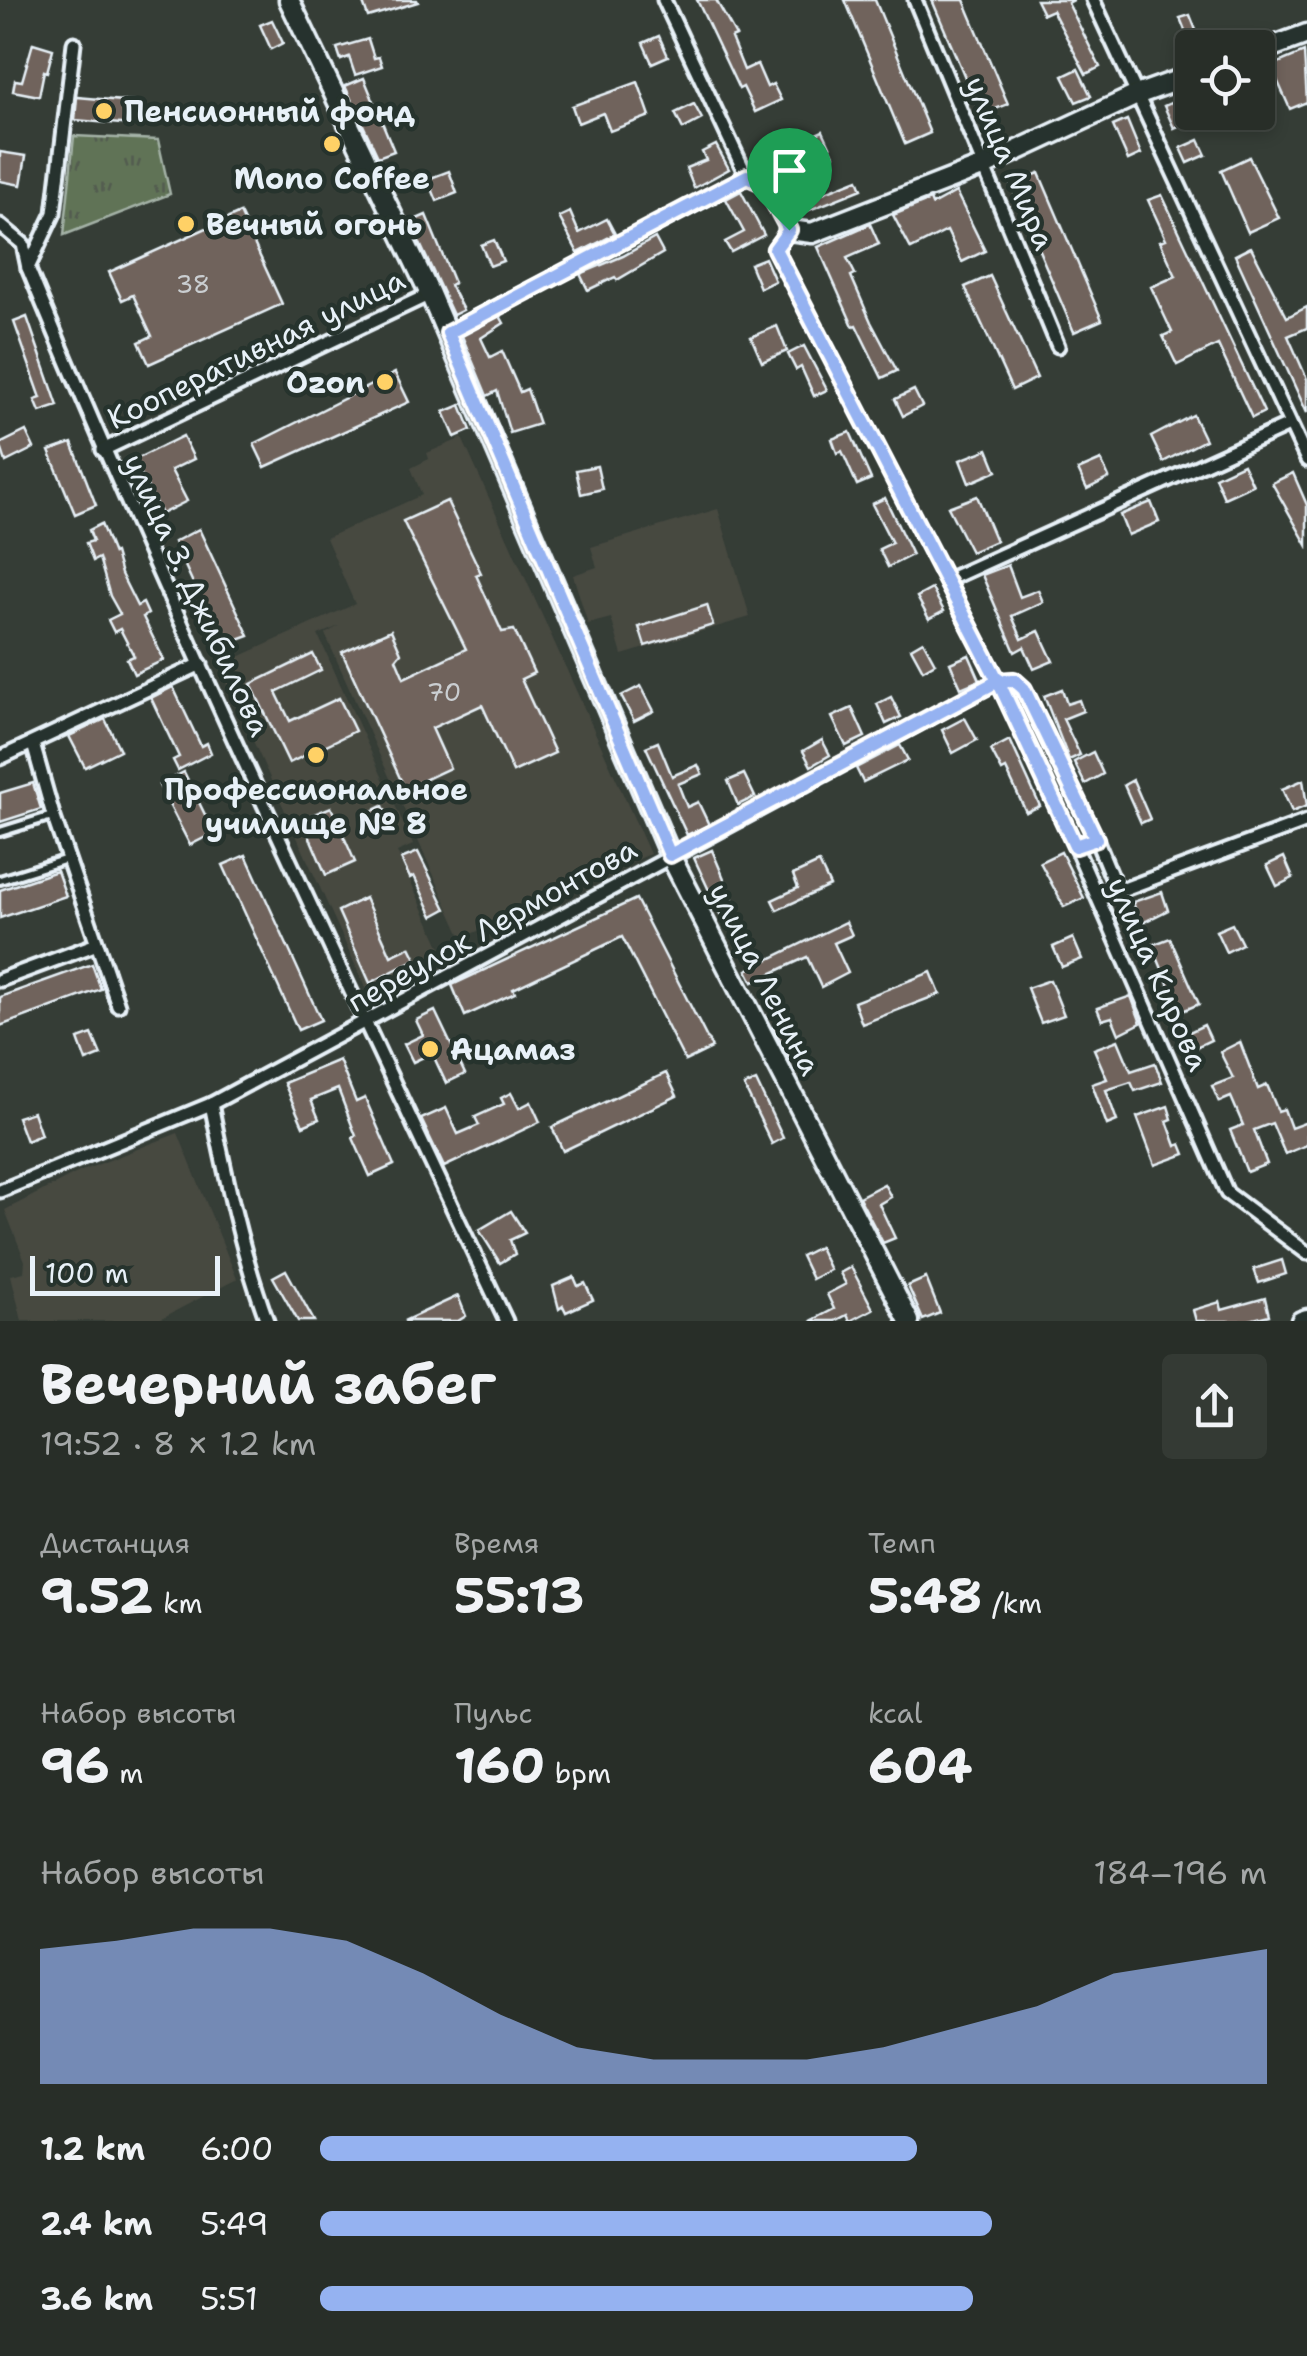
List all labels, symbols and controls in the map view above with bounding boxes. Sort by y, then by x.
map controls [1175,30,1275,130]
button: locate [1175,30,1275,130]
street label: улица Мира [955,70,1065,256]
place label: Пенсионный фонд [124,91,415,132]
marker: Пенсионный фонд [93,100,115,122]
pin [747,128,832,231]
marker: Mono Coffee [321,133,343,155]
icon: arrive [762,143,817,198]
place label: Mono Coffee [234,158,430,199]
place label: Вечный огонь [206,204,422,245]
marker: Вечный огонь [175,213,197,235]
street label: Кооперативная улица [100,259,412,439]
house number: 38 [176,267,210,301]
place label: Ozon [286,362,365,403]
marker: Ozon [374,371,396,393]
street label: улица З. Джибилова [114,447,281,743]
house number: 70 [427,675,461,709]
marker: Профессиональное училище № 8 [305,744,327,766]
place label: Профессиональное училище № 8 [164,769,468,844]
street label: переулок Лермонтова [340,828,644,1022]
street label: улица Кирова [1097,871,1219,1078]
street label: улица Ленина [699,876,831,1082]
place label: Ацамаз [450,1029,575,1070]
marker: Ацамаз [419,1038,441,1060]
scale bar [30,1251,220,1296]
text: 100 m [45,1254,129,1292]
text: Вечерний забег [40,1347,496,1421]
button: share [1162,1354,1267,1459]
text: 19:52 · 8 × 1.2 km [40,1422,316,1465]
text: Дистанция [40,1524,190,1562]
text: Время [454,1524,539,1562]
text: Темп [868,1524,936,1562]
text: 9.52 [40,1562,153,1629]
text: 55:13 [454,1562,584,1629]
text: 5:48 [868,1562,983,1629]
text: km [153,1584,203,1622]
text: /km [983,1584,1042,1622]
text: Набор высоты [40,1694,236,1732]
text: Пульс [454,1694,533,1732]
text: kcal [868,1694,922,1732]
text: 96 [40,1732,110,1799]
text: 160 [454,1732,545,1799]
text: 604 [868,1732,973,1799]
text: m [110,1754,143,1792]
text: bpm [545,1754,611,1792]
text: Набор высоты [40,1851,265,1894]
text: 184–196 m [1094,1851,1267,1894]
text: 1.2 km [40,2127,145,2170]
text: 6:00 [200,2127,274,2170]
text: 2.4 km [40,2202,152,2245]
text: 5:49 [200,2202,269,2245]
text: 3.6 km [40,2277,153,2320]
text: 5:51 [200,2277,258,2320]

